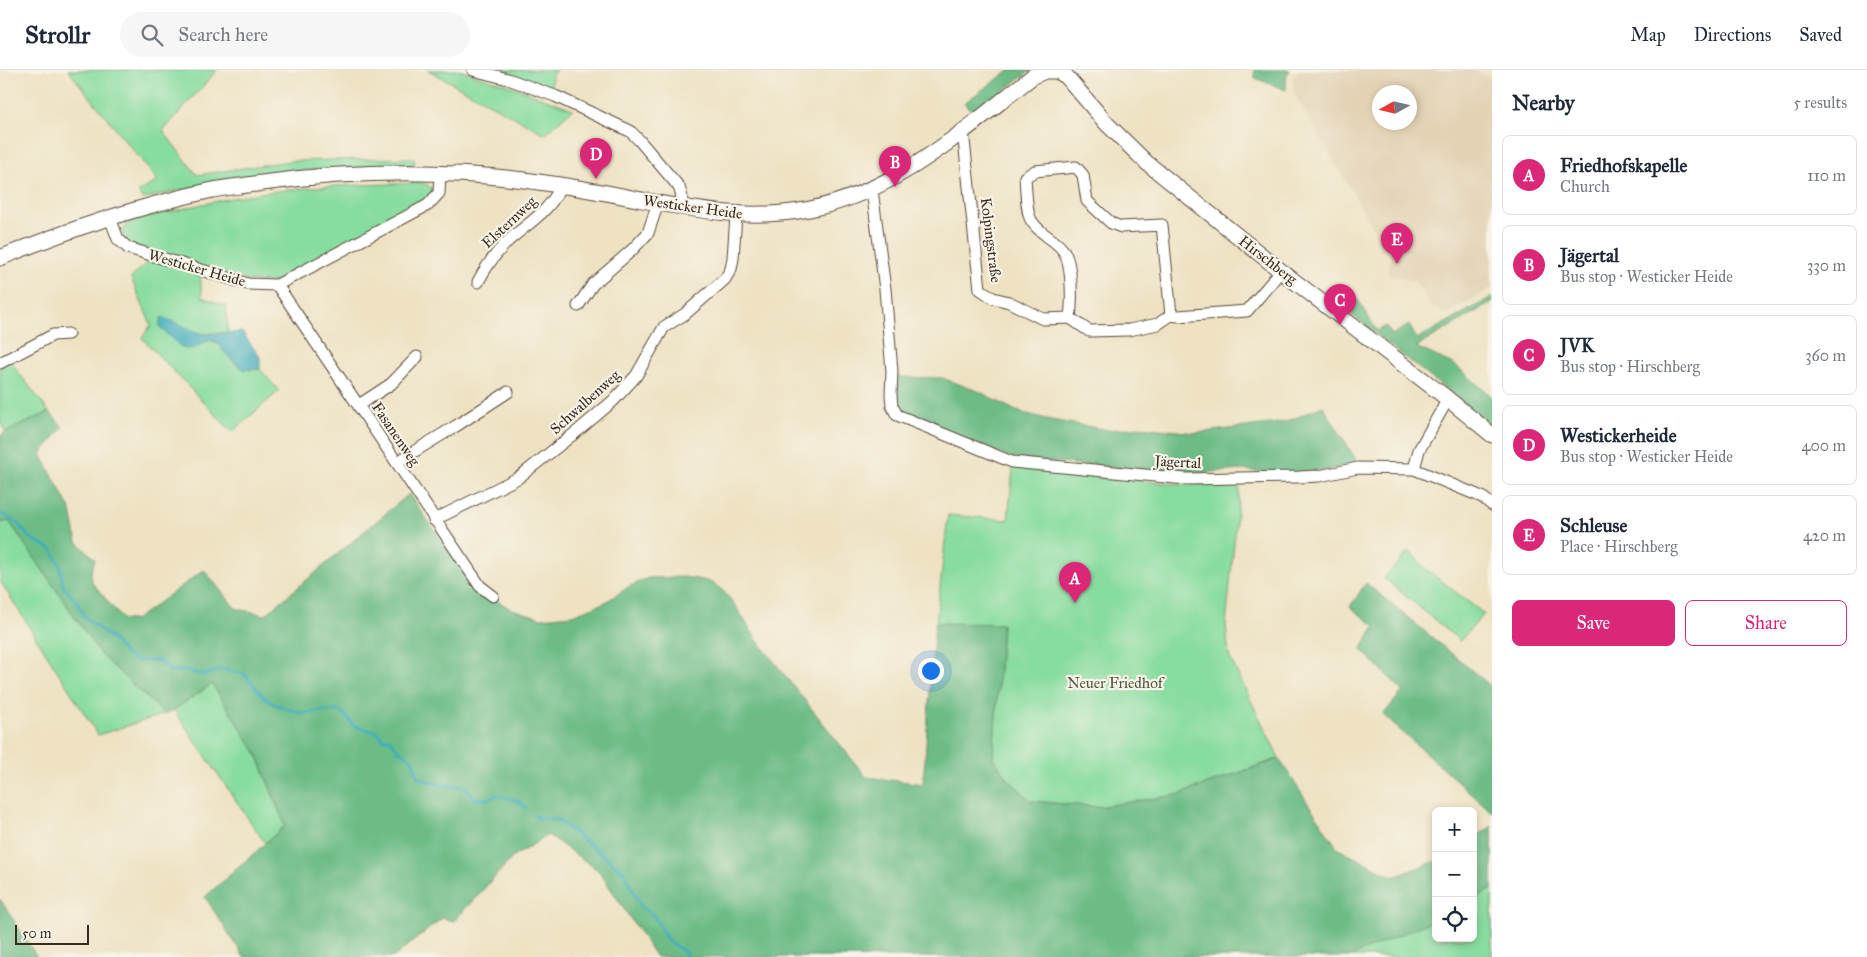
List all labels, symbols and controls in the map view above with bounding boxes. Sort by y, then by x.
search box [120,12,470,57]
text: Strollr [25,20,90,50]
icon: search [138,21,166,49]
text: Search here [178,23,268,46]
text: Map [1630,24,1666,46]
text: Directions [1694,24,1771,46]
text: Saved [1799,24,1842,46]
north arrow [1372,85,1417,130]
text: Nearby [1512,90,1575,116]
text: 5 results [1793,93,1847,112]
pin: D [580,138,612,179]
pin: B [879,146,911,187]
text: Friedhofskapelle [1560,154,1688,177]
text: A [1524,166,1534,185]
text: 110 m [1807,166,1846,185]
text: Church [1560,177,1610,196]
street label: Elsternweg [478,191,541,252]
street label: Westicker Heide [642,191,744,223]
street label: Kolpingstraße [977,196,1005,284]
pin: E [1381,223,1413,264]
street label: Hirschberg [1235,232,1302,289]
text: Jägertal [1560,244,1619,267]
street label: Westicker Heide [147,246,247,290]
text: B [1524,256,1534,275]
text: 330 m [1807,256,1846,275]
text: Bus stop · Westicker Heide [1560,267,1733,286]
pin: C [1324,284,1356,325]
text: JVK [1560,334,1594,357]
text: C [1524,346,1534,365]
text: 360 m [1805,346,1846,365]
text: Bus stop · Hirschberg [1560,357,1700,376]
street label: Schwalbenweg [546,365,624,438]
street label: Fasanenweg [368,399,424,470]
text: Westickerheide [1560,424,1677,447]
text: D [1523,436,1535,455]
text: 400 m [1802,436,1846,455]
text: Bus stop · Westicker Heide [1560,447,1733,466]
street label: Jägertal [1152,452,1203,473]
text: Schleuse [1560,514,1627,537]
text: E [1523,526,1535,545]
text: 420 m [1803,526,1846,545]
text: Place · Hirschberg [1560,537,1678,556]
pin: A [1059,562,1091,603]
button: Save [1512,600,1675,646]
button: Share [1685,600,1847,646]
your location [918,658,944,684]
park label: Neuer Friedhof [1067,674,1166,692]
map controls [1432,807,1477,942]
button: + [1432,807,1477,852]
button: − [1432,852,1477,897]
button: locate [1432,897,1477,942]
scale bar [15,922,89,945]
text: 50 m [22,925,51,942]

